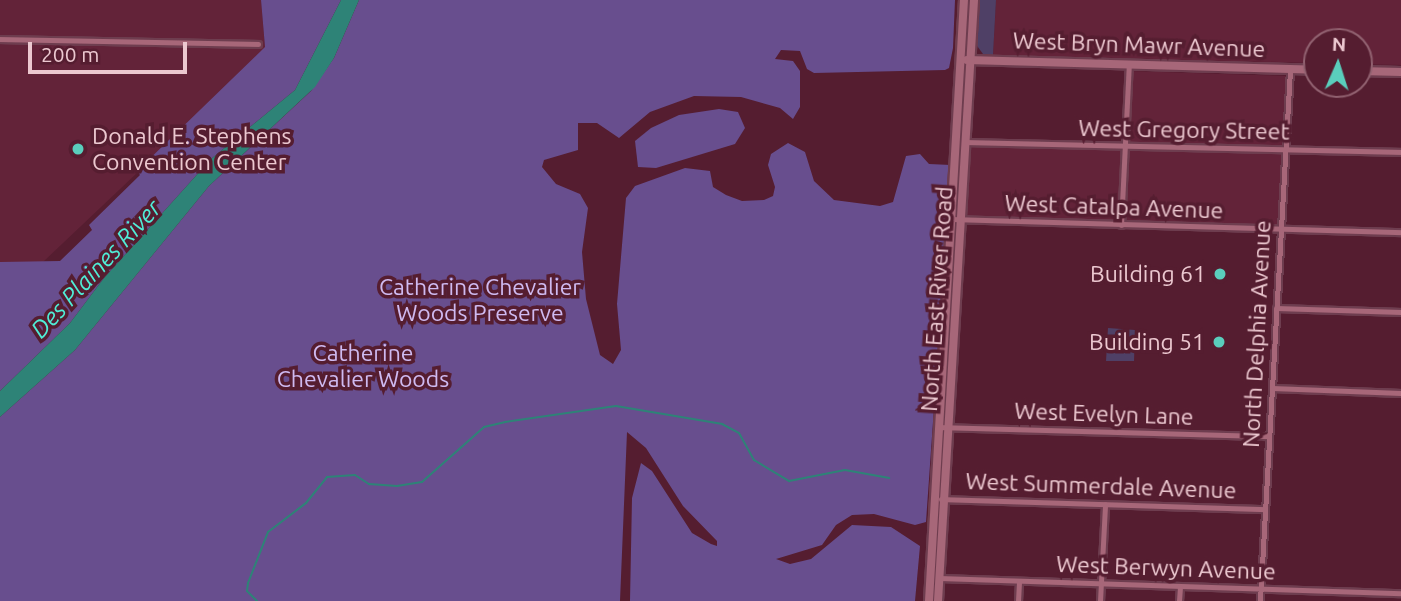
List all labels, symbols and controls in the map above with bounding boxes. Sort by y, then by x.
street label: West Bryn Mawr Avenue [1012,27,1266,63]
scale bar [32,28,191,72]
north arrow [1303,28,1373,98]
text: N [1331,33,1347,55]
text: 200 m [41,42,99,66]
street label: West Gregory Street [1078,114,1290,146]
place label: Donald E. Stephens Convention Center [92,122,292,176]
marker: Donald E. Stephens Convention Center [70,141,86,157]
street label: North East River Road [915,185,959,413]
street label: West Catalpa Avenue [1004,189,1224,225]
water label: Des Plaines River [25,194,167,344]
street label: North Delphia Avenue [1237,220,1277,448]
place label: Building 61 [1090,260,1206,288]
marker: Building 61 [1212,266,1228,282]
park label: Catherine Chevalier Woods Preserve [379,273,581,327]
place label: Building 51 [1089,328,1205,356]
marker: Building 51 [1211,334,1227,350]
park label: Catherine Chevalier Woods [277,339,449,393]
street label: West Evelyn Lane [1014,397,1194,431]
street label: West Summerdale Avenue [965,467,1237,505]
street label: West Berwyn Avenue [1056,550,1276,586]

